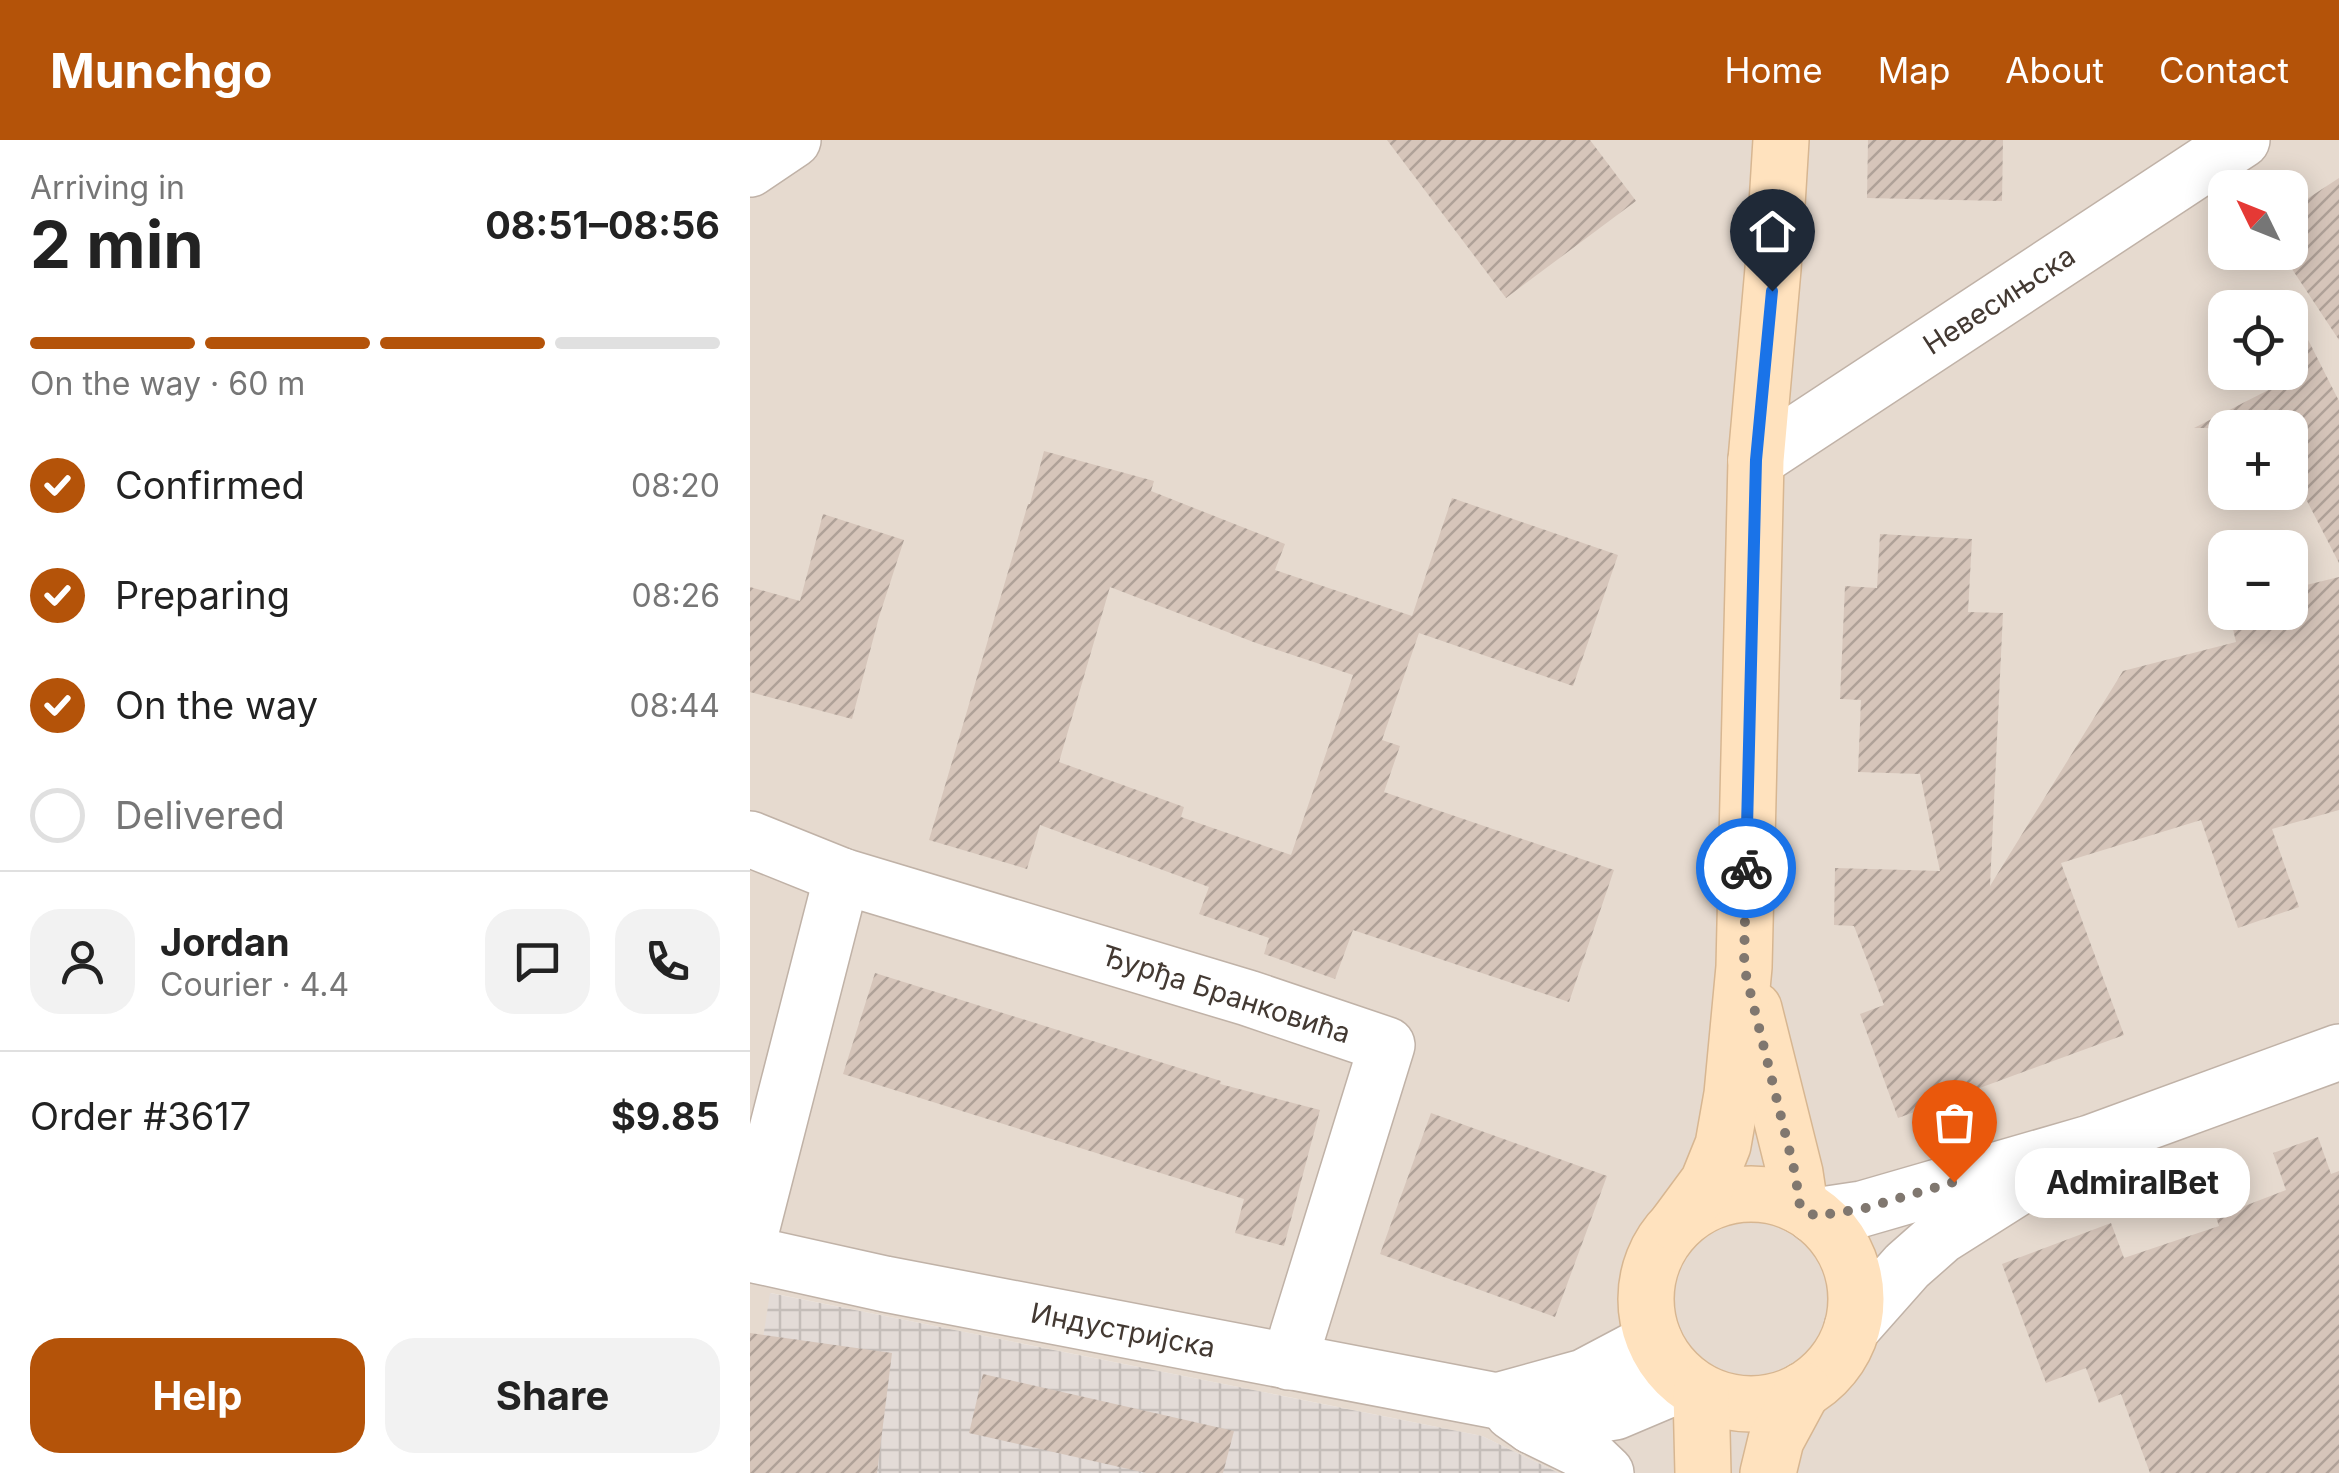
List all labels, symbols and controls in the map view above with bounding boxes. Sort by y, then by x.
text: Munchgo [50,41,272,100]
text: Home [1725,49,1823,91]
text: Map [1878,49,1950,91]
text: About [2005,49,2104,91]
text: Contact [2159,49,2289,91]
text: Arriving in [30,168,185,207]
north arrow [2208,170,2308,270]
map controls [2208,170,2308,630]
pin [1730,189,1815,292]
text: 08:51–08:56 [485,202,720,248]
icon: home [1745,204,1800,259]
text: 2 min [30,205,204,284]
street label: Невесињска [1917,238,2081,362]
button: locate [2208,290,2308,390]
text: On the way · 60 m [30,364,305,403]
button: + [2208,410,2308,510]
icon: check [30,458,85,513]
text: Confirmed [115,462,305,508]
text: 08:20 [631,466,720,505]
button: − [2208,530,2308,630]
icon: check [30,568,85,623]
text: Preparing [115,572,290,618]
text: 08:26 [631,576,720,615]
icon: check [30,678,85,733]
text: On the way [115,682,318,728]
text: 08:44 [629,686,720,725]
text: Delivered [115,792,285,838]
courier [1696,818,1796,918]
icon: bike [1719,841,1774,896]
button: person [30,909,135,1014]
button: chat [485,909,590,1014]
button: phone [615,909,720,1014]
text: Jordan [160,919,290,965]
street label: Ђурђа Бранковића [1097,938,1355,1050]
text: Courier · 4.4 [160,965,349,1004]
pin [1912,1080,1997,1183]
text: Order #3617 [30,1093,251,1139]
text: $9.85 [611,1093,720,1139]
icon: bag [1927,1095,1982,1150]
callout: AdmiralBet [2014,1147,2249,1217]
text: AdmiralBet [2046,1163,2219,1202]
street label: Индустријска [1028,1295,1218,1365]
button: Help [30,1338,365,1453]
button: Share [385,1338,720,1453]

